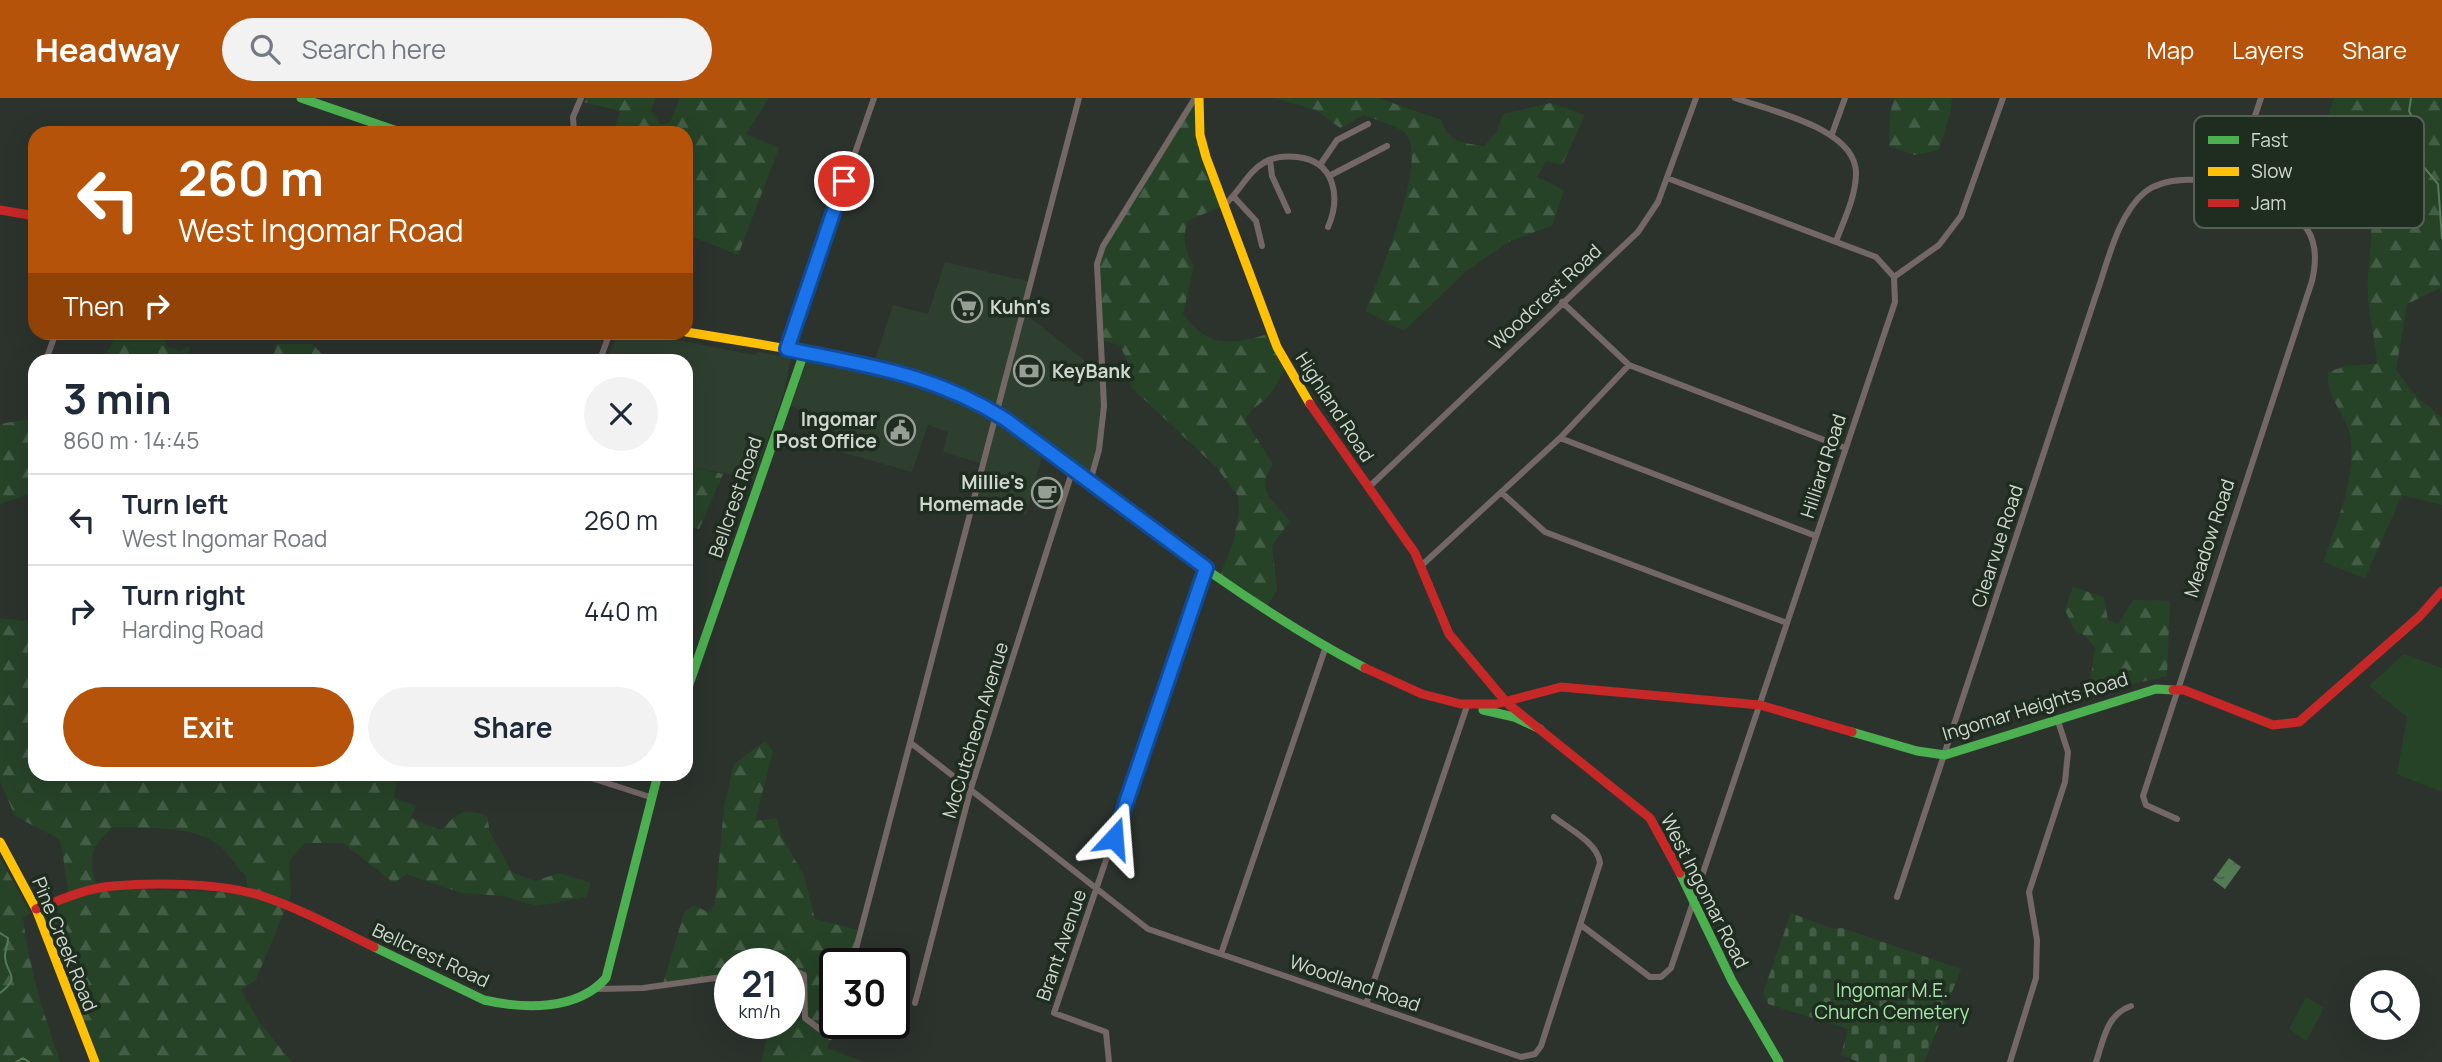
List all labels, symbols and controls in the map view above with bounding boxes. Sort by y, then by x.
search box [222,18,712,81]
text: Headway [35,27,180,72]
icon: search [246,30,284,68]
text: Search here [302,31,446,67]
text: Map [2147,33,2194,66]
text: Layers [2232,33,2304,66]
text: Share [2342,33,2407,66]
legend [2194,116,2424,228]
text: Fast [2251,127,2288,153]
text: 260 m [178,144,324,211]
pin [814,151,874,211]
icon: left [63,154,154,245]
text: Slow [2251,158,2293,184]
icon: arrive [825,162,863,200]
text: Jam [2251,190,2286,216]
text: West Ingomar Road [178,208,464,252]
street label: Woodcrest Road [1483,238,1607,356]
icon: right [138,287,176,325]
text: Then [63,288,124,324]
supermarket icon: Kuhn's [950,290,984,324]
place label: Kuhn's [990,294,1050,320]
street label: Highland Road [1290,347,1380,467]
bank icon: KeyBank [1012,354,1046,388]
place label: KeyBank [1052,358,1131,384]
text: 3 min [63,369,172,427]
button: close [584,377,658,451]
place label: Ingomar Post Office [776,406,877,454]
street label: Hilliard Road [1794,411,1852,521]
public building icon: Ingomar Post Office [883,413,917,447]
text: 860 m · 14:45 [63,424,199,456]
street label: Bellcrest Road [702,433,768,561]
place label: Millie's Homemade [919,469,1024,517]
cafe icon: Millie's Homemade [1030,476,1064,510]
street label: Meadow Road [2178,476,2240,600]
street label: Clearvue Road [1965,481,2029,611]
text: Turn left [122,486,229,522]
icon: left [63,501,101,539]
text: 260 m [584,502,658,538]
text: West Ingomar Road [122,522,327,554]
text: Turn right [122,577,246,613]
icon: right [63,592,101,630]
text: 440 m [584,593,658,629]
text: Harding Road [122,613,264,645]
street label: McCutcheon Avenue [936,639,1014,821]
street label: Ingomar Heights Road [1939,665,2131,747]
button: Exit [63,687,354,767]
button: Share [368,687,658,767]
position arrow [1077,801,1151,875]
street label: West Ingomar Road [1655,810,1755,972]
street label: Pine Creek Road [26,873,104,1015]
street label: Brant Avenue [1030,886,1092,1004]
street label: Bellcrest Road [368,917,494,993]
speed limit sign: 30 [819,948,910,1039]
street label: Woodland Road [1286,948,1424,1018]
text: 21 [741,960,778,1008]
map controls [2350,970,2420,1040]
button: search [2350,970,2420,1040]
park label: Ingomar M.E. Church Cemetery [1814,977,1970,1025]
text: km/h [739,999,780,1023]

